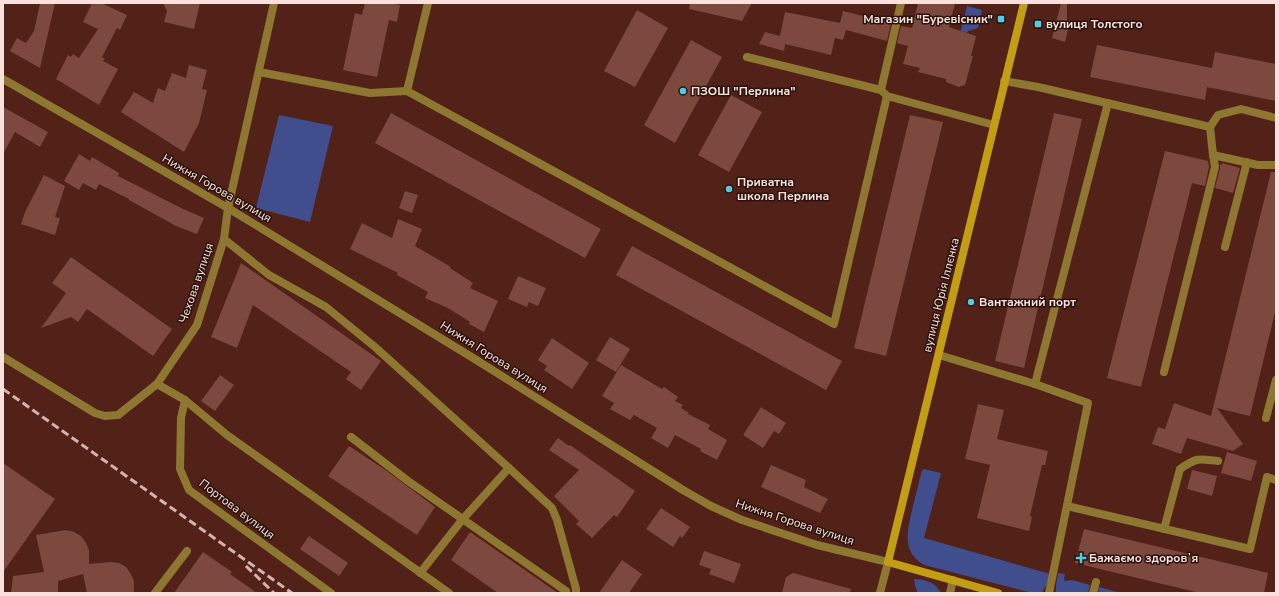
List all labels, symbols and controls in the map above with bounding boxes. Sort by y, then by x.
place label: Магазин "Буревісник" [863,11,993,27]
marker: Магазин "Буревісник" [996,14,1006,24]
place label: вулиця Толстого [1046,16,1143,32]
marker: вулиця Толстого [1033,19,1043,29]
place label: ПЗОШ "Перлина" [691,83,796,99]
marker: ПЗОШ "Перлина" [678,86,688,96]
street label: Нижня Горова вулиця [159,150,275,226]
place label: Приватна школа Перлина [737,174,829,204]
marker: Приватна школа Перлина [724,184,734,194]
street label: вулиця Юрія Іллєнка [919,236,963,354]
street label: Чехова вулиця [175,241,217,325]
place label: Вантажний порт [979,294,1076,310]
marker: Вантажний порт [966,297,976,307]
street label: Нижня Горова вулиця [437,317,551,397]
street label: Портова вулиця [196,475,278,543]
street label: Нижня Горова вулиця [734,495,856,549]
place label: Бажаємо здоровʼя [1089,550,1198,566]
marker: Бажаємо здоровʼя [1076,553,1086,563]

